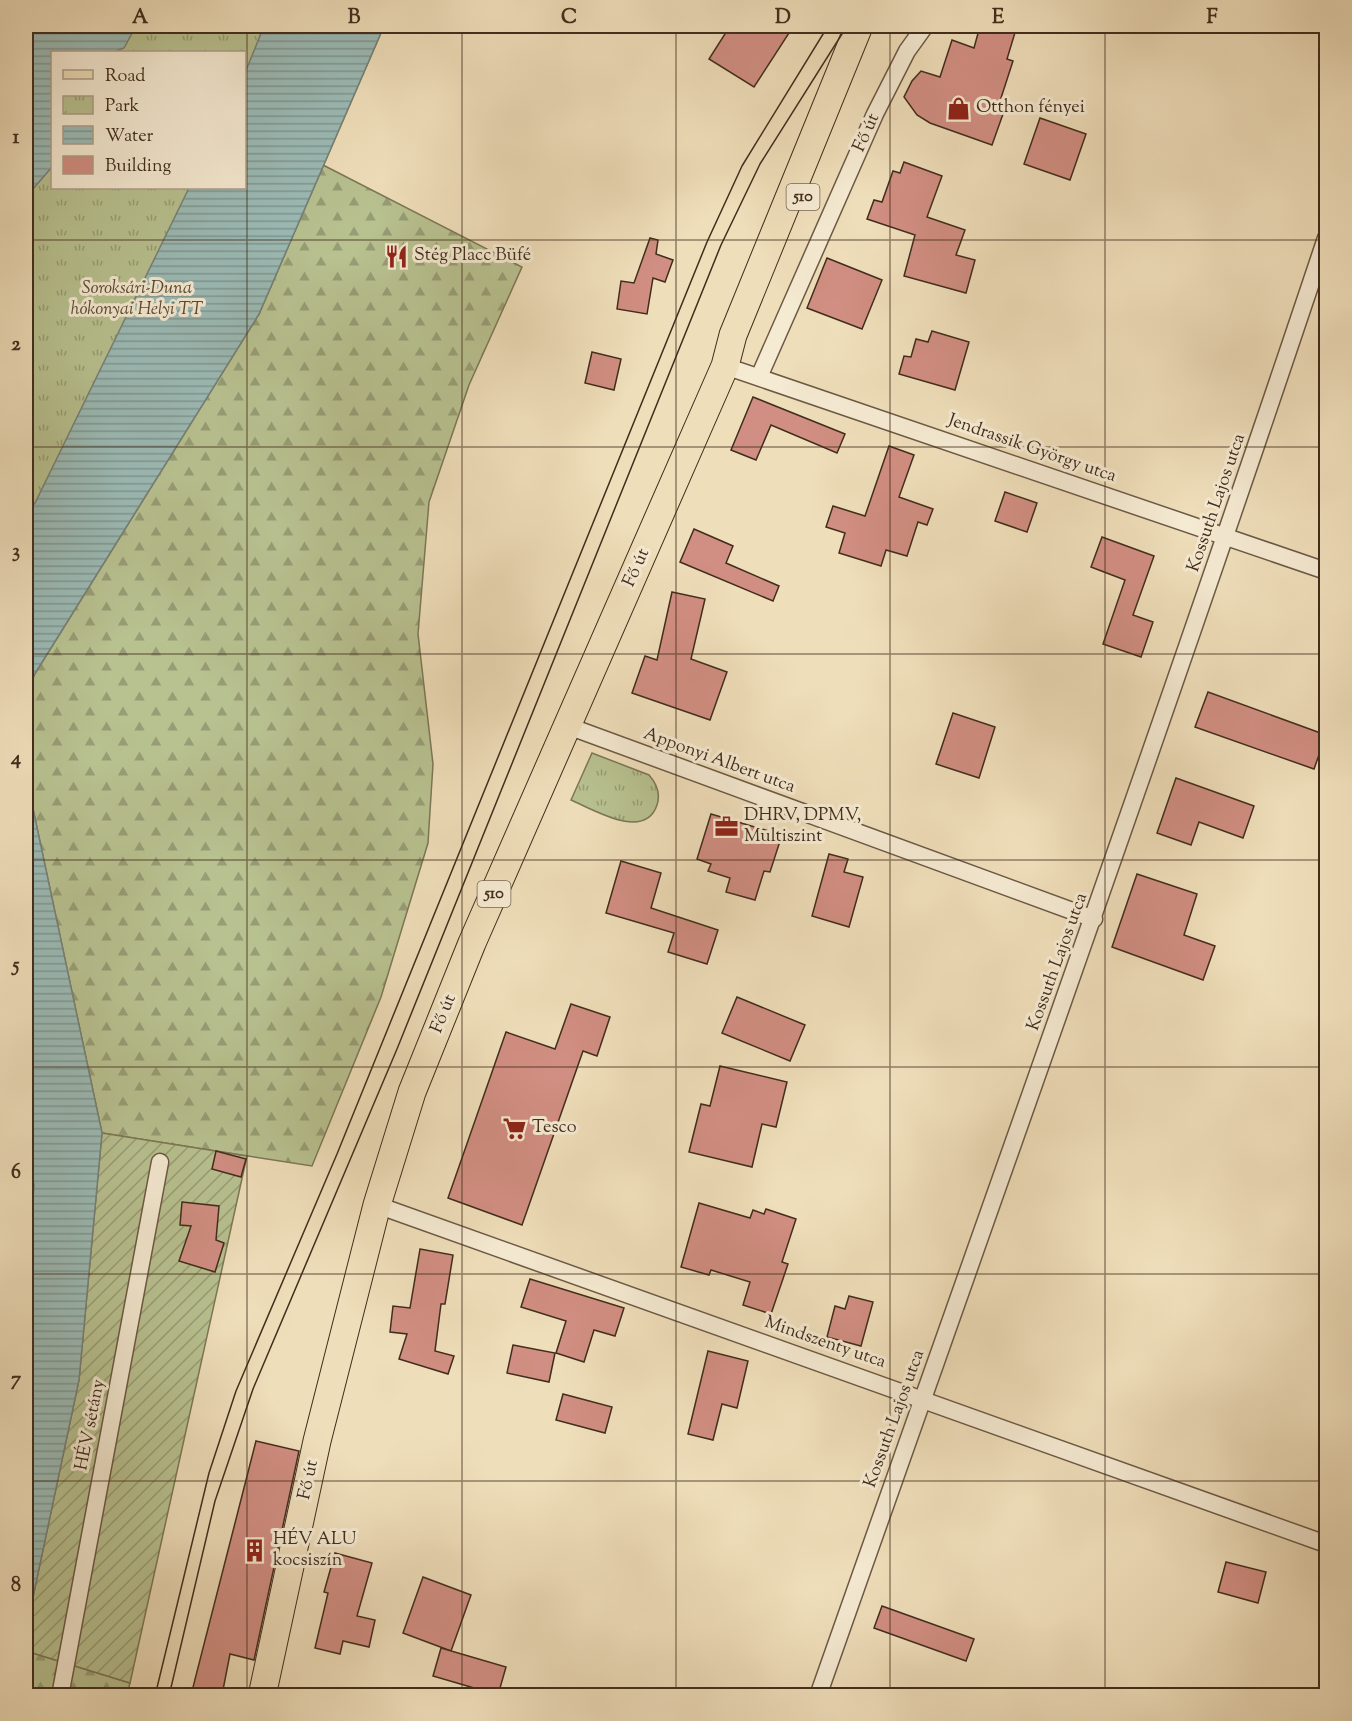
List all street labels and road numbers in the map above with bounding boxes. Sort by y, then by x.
street label: Fő út [847,109,887,157]
road number: 510 [786,184,820,210]
street label: Jendrassik György utca [943,408,1120,490]
street label: Kossuth Lajos utca [1181,430,1253,576]
street label: Fő út [617,544,657,592]
street label: Apponyi Albert utca [639,721,799,801]
road number: 510 [478,881,510,907]
street label: Kossuth Lajos utca [1021,890,1095,1034]
street label: Fő út [424,991,464,1037]
street label: Mindszenty utca [761,1310,889,1376]
street label: Kossuth Lajos utca [858,1347,932,1491]
street label: HÉV sétány [69,1377,113,1473]
street label: Fő út [292,1458,326,1502]

